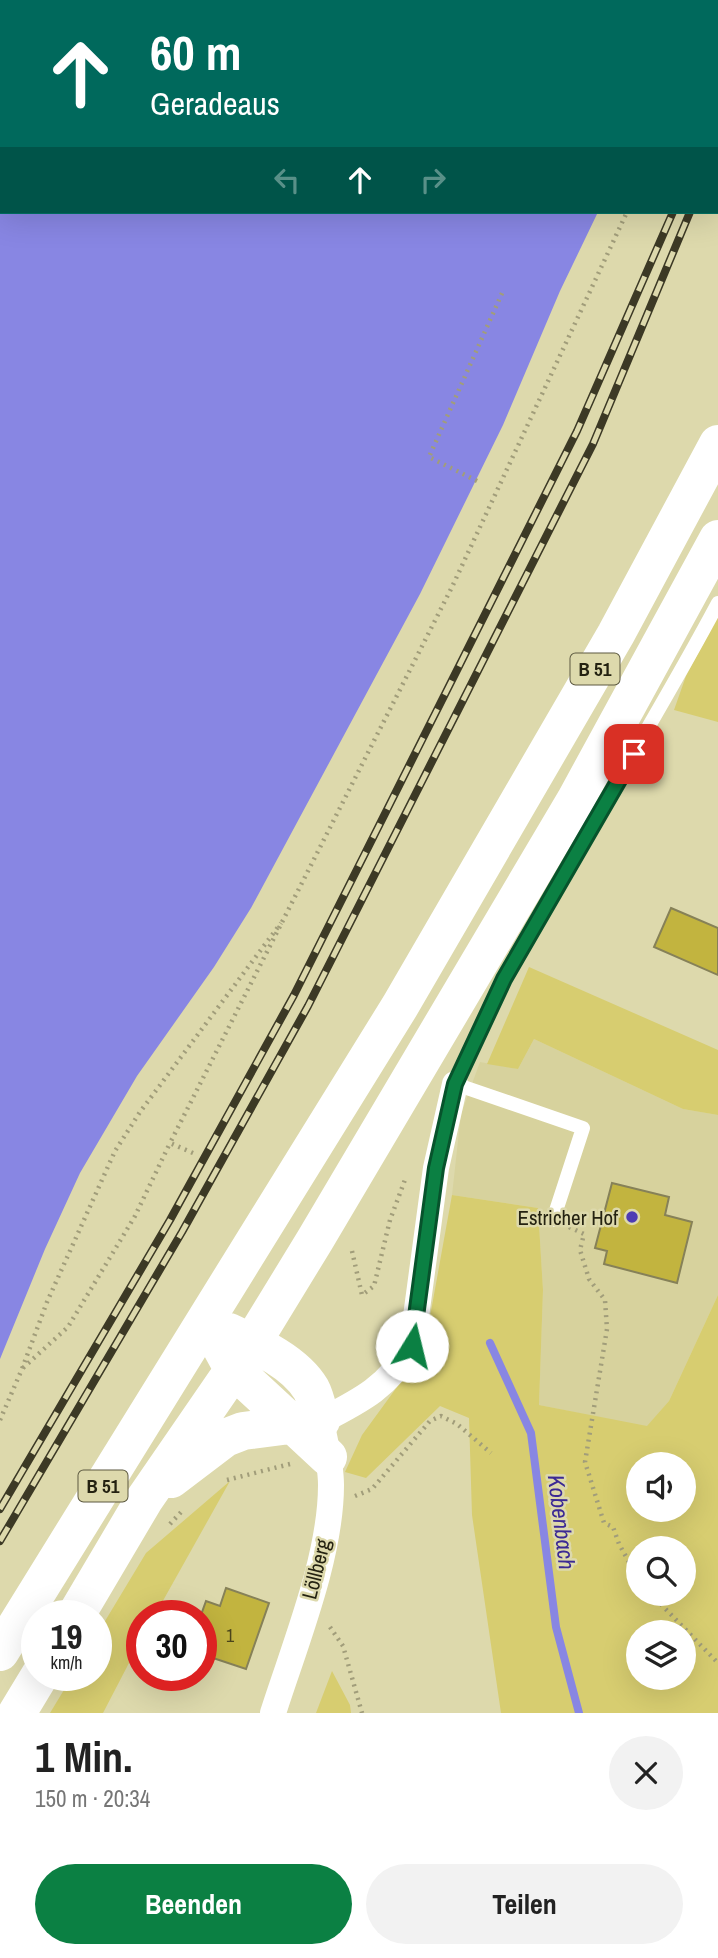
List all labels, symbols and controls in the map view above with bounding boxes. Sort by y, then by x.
text: 60 m [150,19,242,85]
icon: ahead [35,28,126,119]
text: Geradeaus [150,82,280,125]
icon: left [268,161,306,199]
icon: ahead [341,161,379,199]
icon: right [414,161,452,199]
road number: B 51 [570,654,620,684]
pin [604,724,664,784]
icon: arrive [615,735,653,773]
place label: Estricher Hof [518,1203,618,1232]
marker: Estricher Hof [624,1209,640,1225]
position arrow [375,1309,449,1383]
map controls [626,1452,696,1690]
button: sound [626,1452,696,1522]
road number: B 51 [78,1470,128,1502]
water label: Kobenbach [541,1473,583,1571]
street label: Löllberg [295,1535,338,1602]
button: search [626,1536,696,1606]
speed limit sign: 30 [126,1600,217,1691]
text: 19 [51,1613,82,1660]
button: layers [626,1620,696,1690]
house number: 1 [226,1623,235,1648]
text: km/h [51,1650,83,1675]
text: 1 Min. [35,1729,133,1785]
button: close [609,1736,683,1810]
text: 150 m · 20:34 [35,1783,150,1814]
button: Beenden [35,1864,352,1944]
button: Teilen [366,1864,683,1944]

